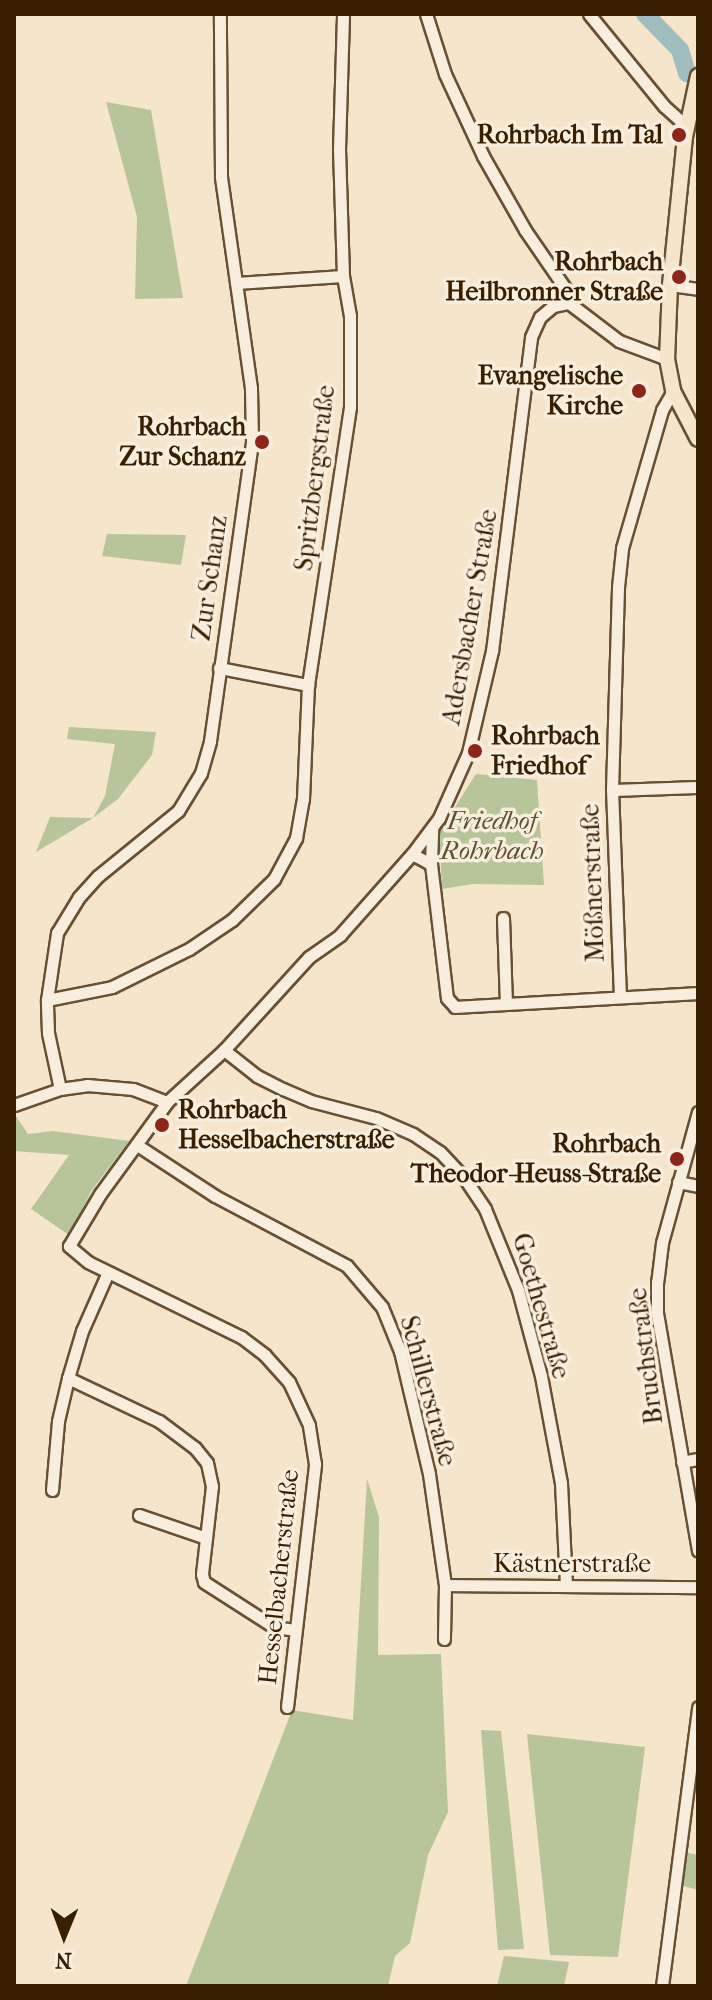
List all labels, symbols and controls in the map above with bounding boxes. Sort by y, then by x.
place label: Rohrbach Im Tal [477,119,663,151]
marker: Rohrbach Im Tal [670,126,688,144]
place label: Rohrbach Heilbronner Straße [445,246,663,308]
marker: Rohrbach Heilbronner Straße [670,268,688,286]
place label: Evangelische Kirche [478,360,623,422]
marker: Evangelische Kirche [630,382,648,400]
street label: Spritzbergstraße [288,383,342,573]
place label: Rohrbach Zur Schanz [119,411,246,472]
marker: Rohrbach Zur Schanz [253,433,271,451]
street label: Adersbacher Straße [436,507,504,727]
street label: Zur Schanz [186,513,234,643]
place label: Rohrbach Friedhof [491,720,600,782]
marker: Rohrbach Friedhof [466,742,484,760]
street label: Mößnerstraße [575,803,611,963]
park label: Friedhof Rohrbach [440,805,544,866]
place label: Rohrbach Hesselbacherstraße [178,1094,395,1156]
marker: Rohrbach Hesselbacherstraße [153,1116,171,1134]
place label: Rohrbach Theodor-Heuss-Straße [411,1128,661,1190]
marker: Rohrbach Theodor-Heuss-Straße [668,1150,686,1168]
street label: Goethestraße [505,1230,577,1382]
street label: Bruchstraße [622,1286,670,1426]
street label: Schillerstraße [393,1312,463,1470]
street label: Hesselbacherstraße [252,1468,306,1686]
street label: Kästnerstraße [493,1548,651,1580]
north arrow [24,1896,104,1976]
text: N [55,1947,72,1973]

